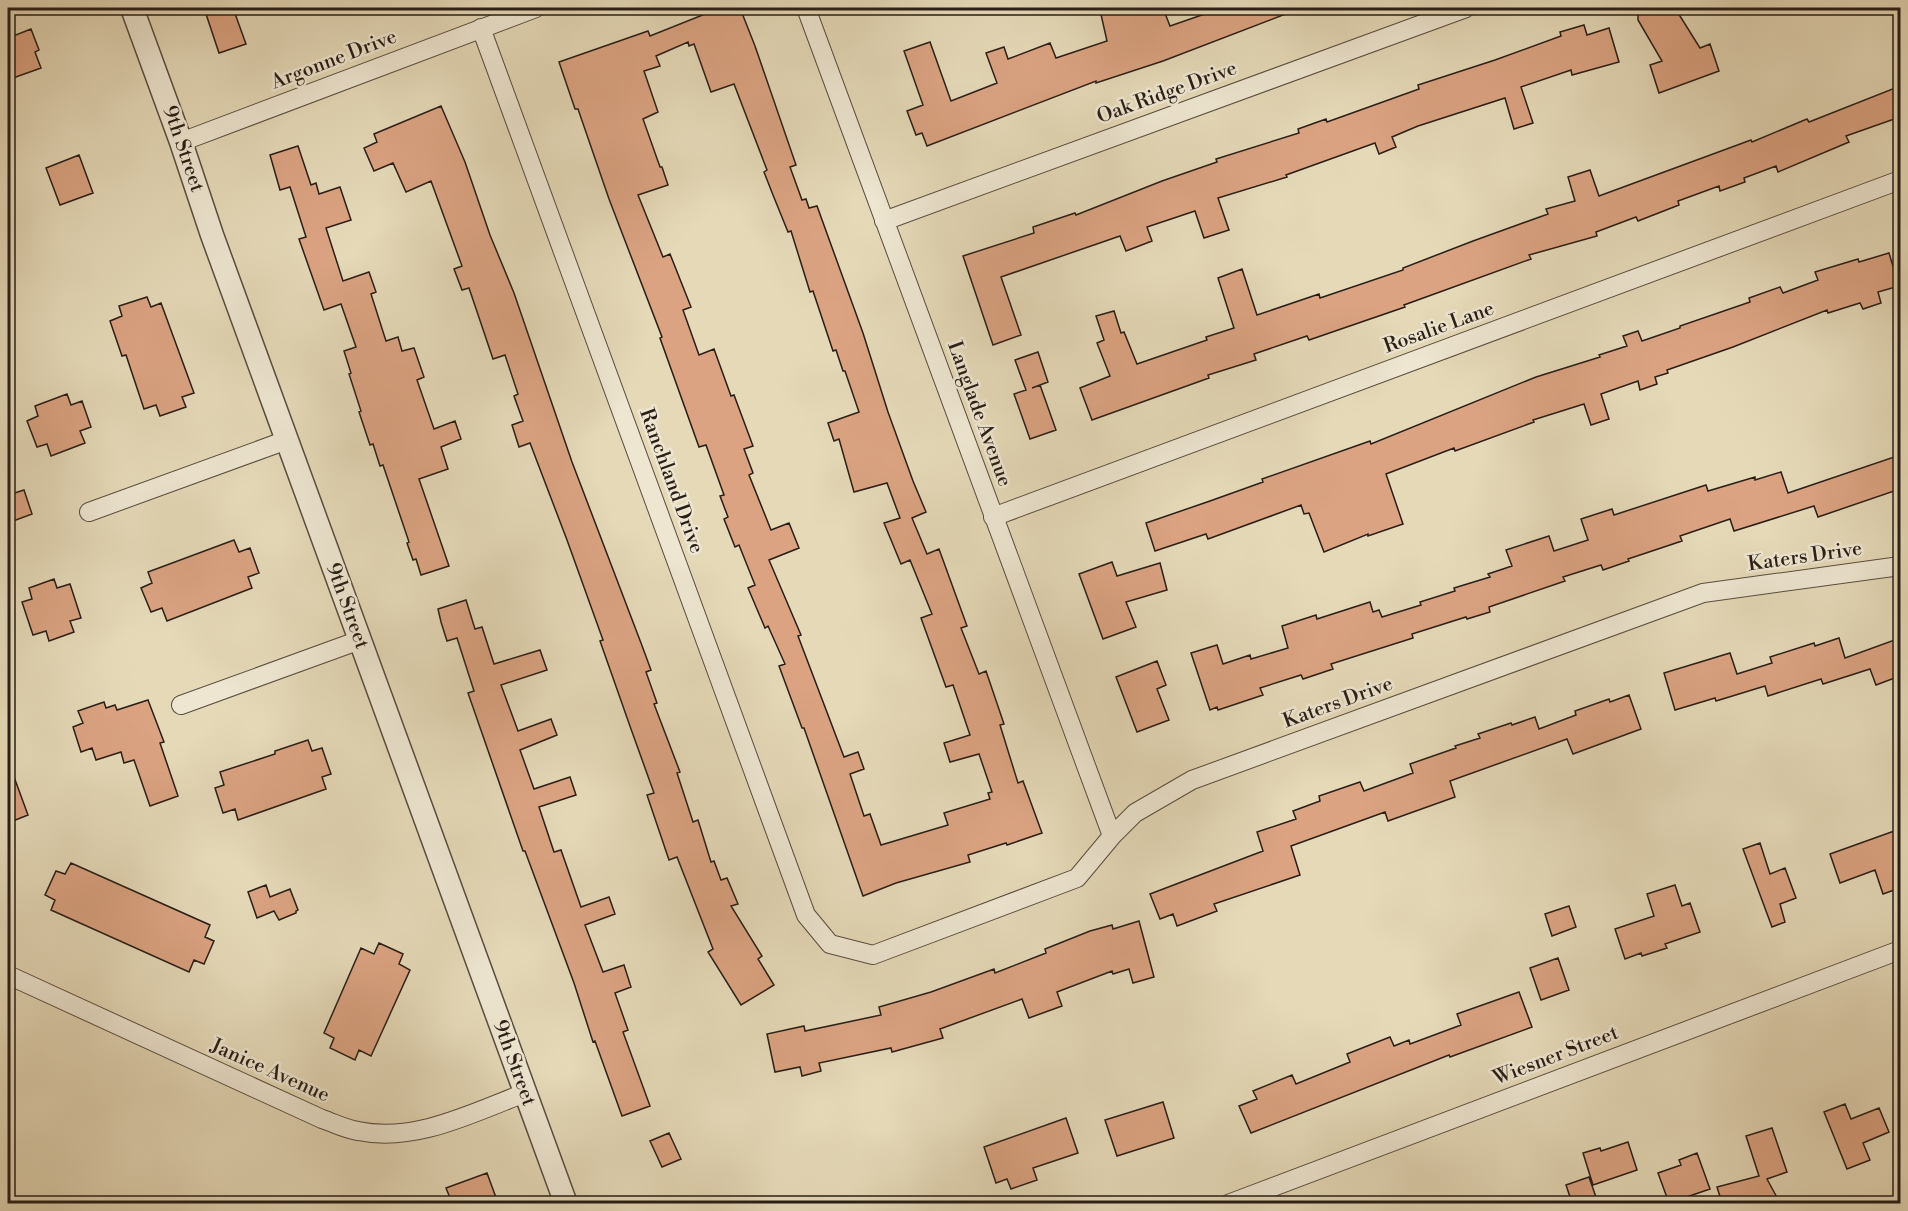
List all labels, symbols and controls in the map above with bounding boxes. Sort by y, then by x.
street label: Argonne Drive [267,25,400,96]
street label: Oak Ridge Drive [1093,56,1241,130]
street label: 9th Street [157,102,209,196]
street label: Rosalie Lane [1380,296,1498,360]
street label: Langlade Avenue [941,338,1017,490]
street label: Ranchland Drive [633,405,709,557]
street label: Katers Drive [1746,537,1864,577]
street label: 9th Street [320,560,374,652]
street label: Katers Drive [1280,672,1396,734]
street label: 9th Street [487,1017,541,1109]
street label: Wiesner Street [1489,1021,1622,1092]
street label: Janice Avenue [206,1033,333,1108]

